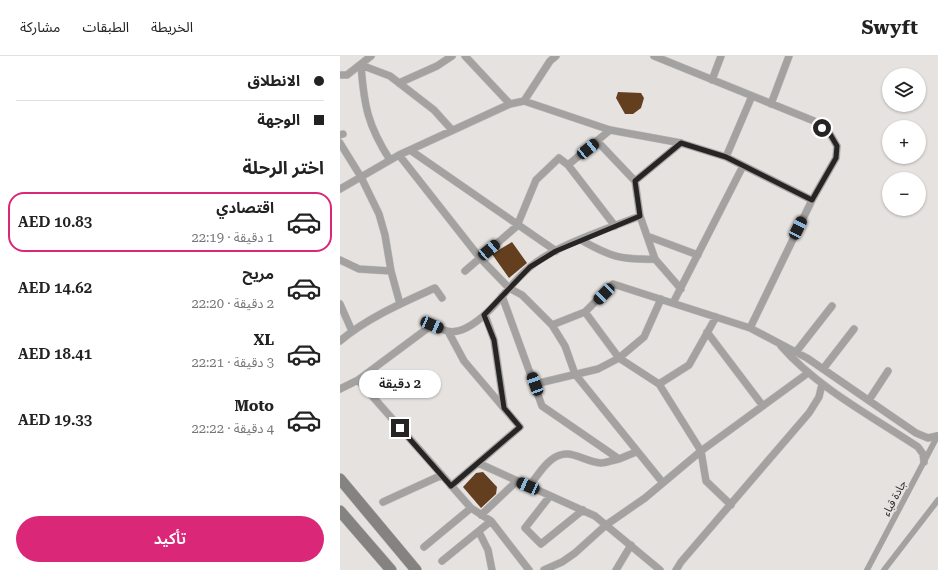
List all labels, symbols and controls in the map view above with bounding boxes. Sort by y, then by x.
text: Swyft [862,16,918,39]
text: مشاركة [20,19,60,35]
text: الطبقات [82,19,129,35]
text: الخريطة [151,19,193,35]
map controls [882,68,926,216]
button: layers [882,68,926,112]
text: الانطلاق [248,72,300,90]
text: الوجهة [257,111,300,129]
route start [813,119,831,137]
button: + [882,120,926,164]
car [575,137,601,161]
text: اختر الرحلة [243,157,324,178]
button: − [882,172,926,216]
text: اقتصادي [216,199,274,217]
icon: car [286,204,322,240]
text: AED 10.83 [18,213,92,231]
car [787,215,809,241]
text: 1 دقيقة · 22:19 [191,230,274,245]
car [476,238,502,262]
text: مريح [242,265,274,283]
icon: car [286,270,322,306]
text: AED 14.62 [18,279,92,297]
car [591,281,617,307]
text: 2 دقيقة · 22:20 [191,296,274,311]
car [419,315,445,335]
text: XL [253,331,274,349]
icon: car [286,336,322,372]
text: AED 18.41 [18,345,92,363]
text: 3 دقيقة · 22:21 [191,355,274,370]
callout: 2 دقيقة [359,370,441,398]
car [525,371,545,397]
text: 2 دقيقة [379,376,421,391]
text: Moto [234,397,274,415]
icon: car [286,402,322,438]
text: AED 19.33 [18,411,92,429]
route end [391,419,409,437]
text: 4 دقيقة · 22:22 [191,421,274,436]
car [515,476,541,496]
street label: جادة قباء [880,478,910,518]
button: تأكيد [16,516,324,562]

